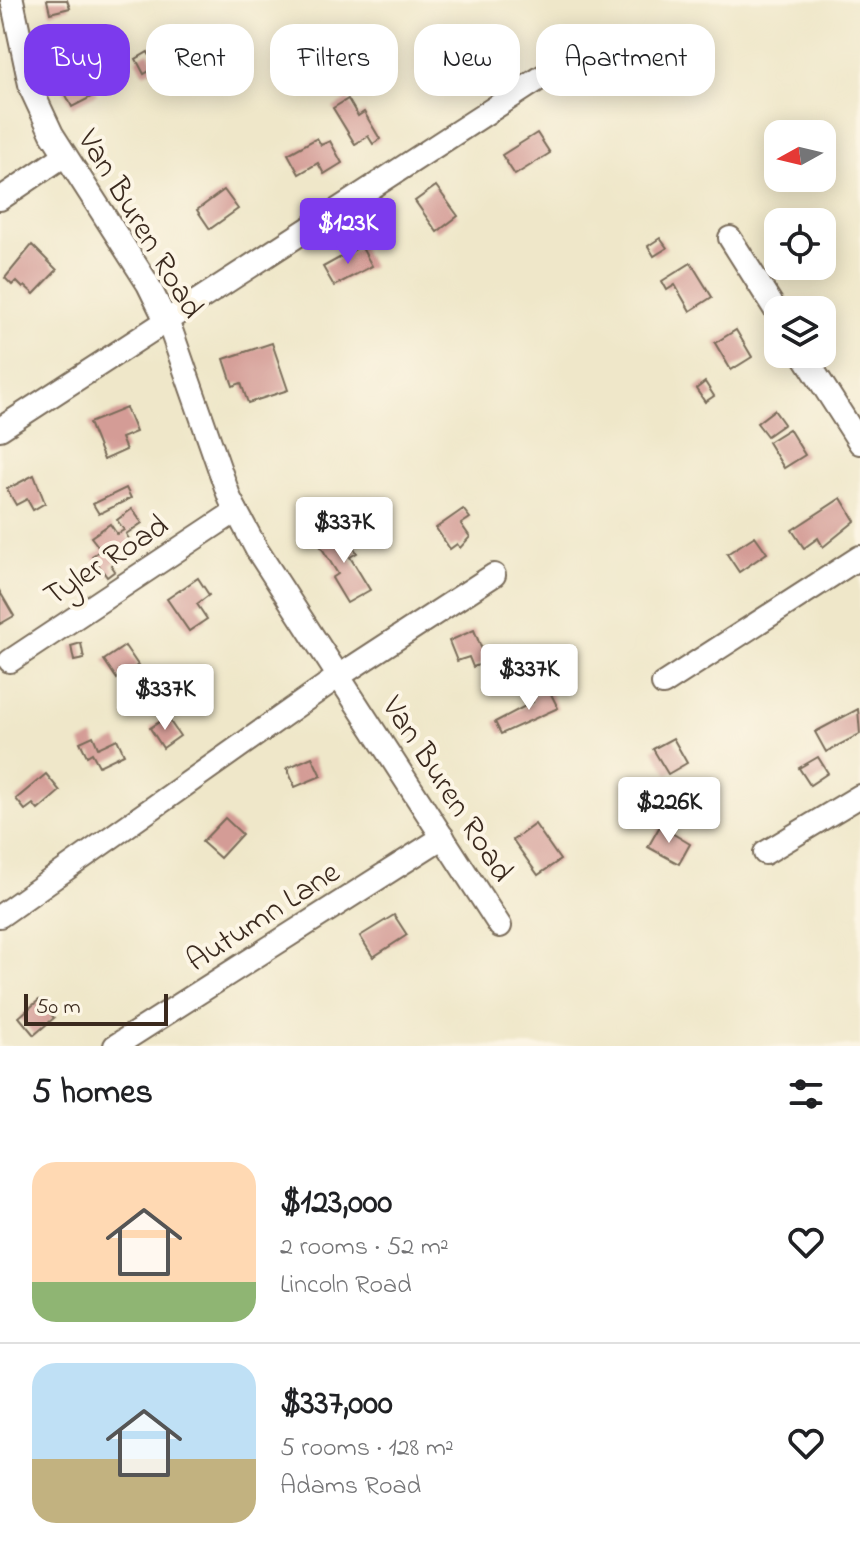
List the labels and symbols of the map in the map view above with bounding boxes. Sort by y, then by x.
street label: Van Buren Road [63,120,214,328]
north arrow [764,120,836,192]
pin: $123K [292,198,404,266]
pin: $337K [288,497,400,565]
street label: Tyler Road [35,504,179,620]
pin: $337K [473,644,585,712]
pin: $337K [109,664,221,732]
street label: Van Buren Road [368,687,524,892]
pin: $226K [613,777,725,845]
street label: Autumn Lane [178,850,351,985]
scale bar [24,990,168,1026]

